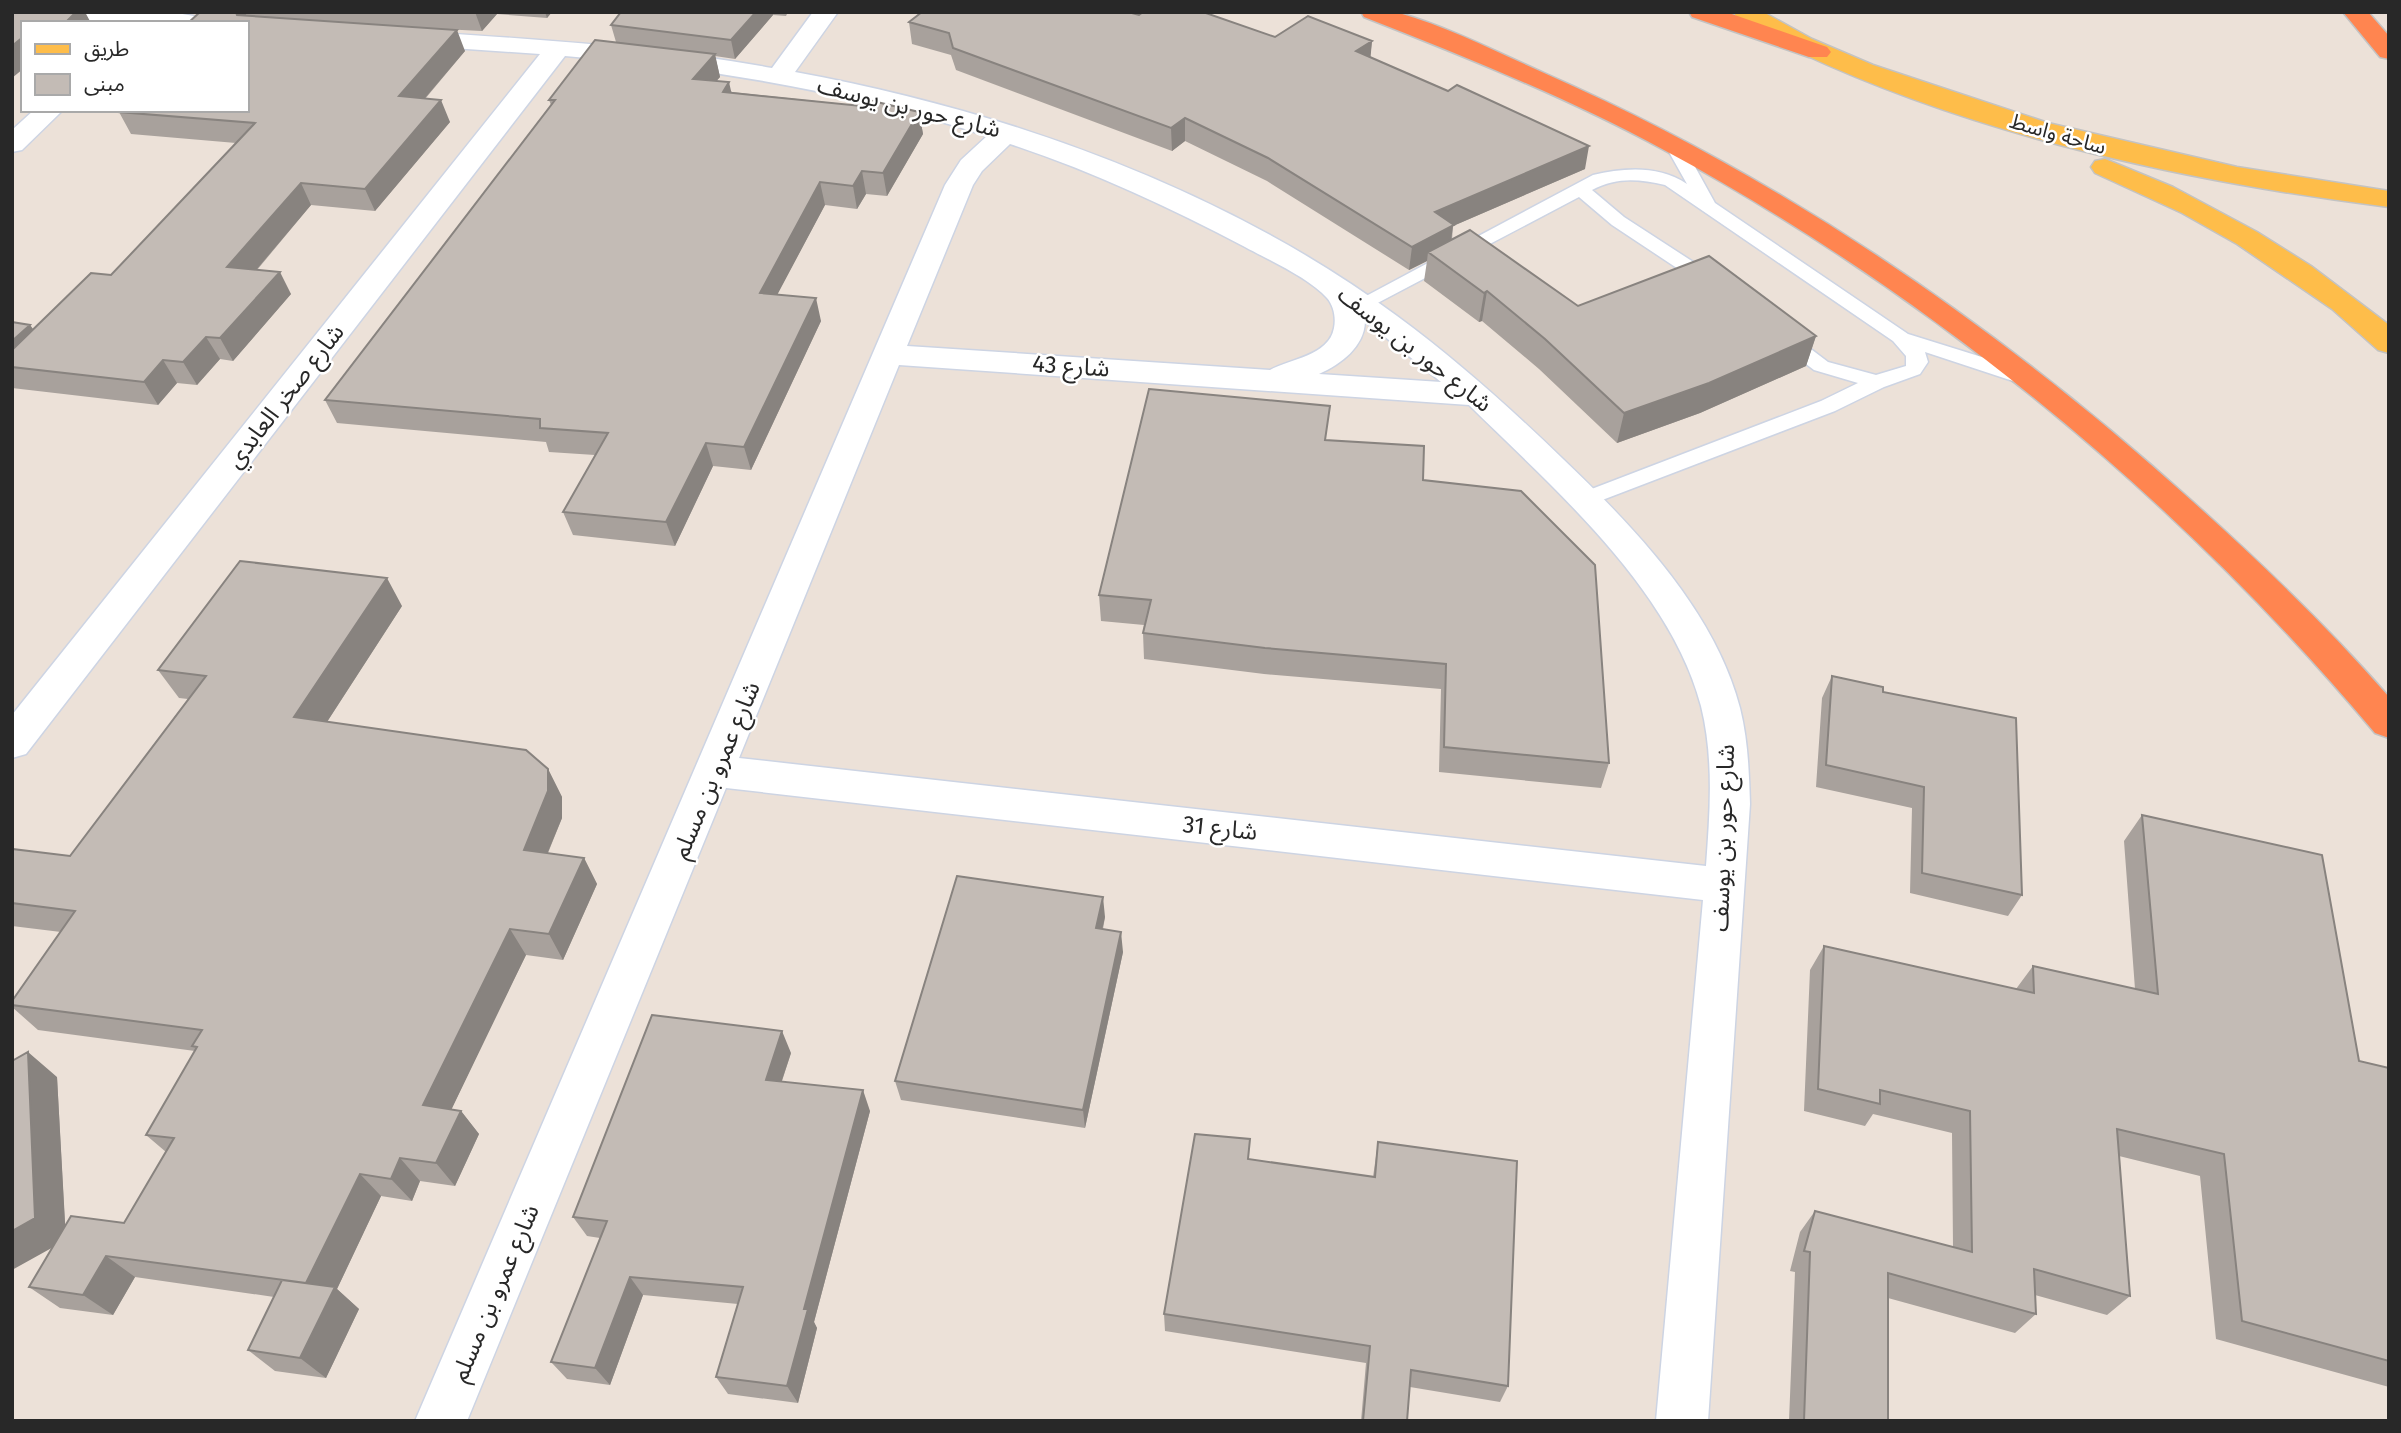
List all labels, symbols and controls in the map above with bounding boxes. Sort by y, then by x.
legend [21,21,248,112]
text: طريق [84,36,129,62]
text: مبنى [84,71,125,97]
street label: شارع حور بن يوسف [814,71,1003,146]
street label: ساحة واسط [2007,108,2109,160]
street label: شارع حور بن يوسف [1331,280,1498,420]
street label: شارع صخر العابدي [220,318,353,476]
street label: شارع 43 [1031,349,1111,386]
street label: شارع عمرو بن مسلم [666,677,769,864]
street label: شارع حور بن يوسف [1706,744,1743,932]
street label: شارع 31 [1181,810,1259,849]
street label: شارع عمرو بن مسلم [445,1200,548,1387]

